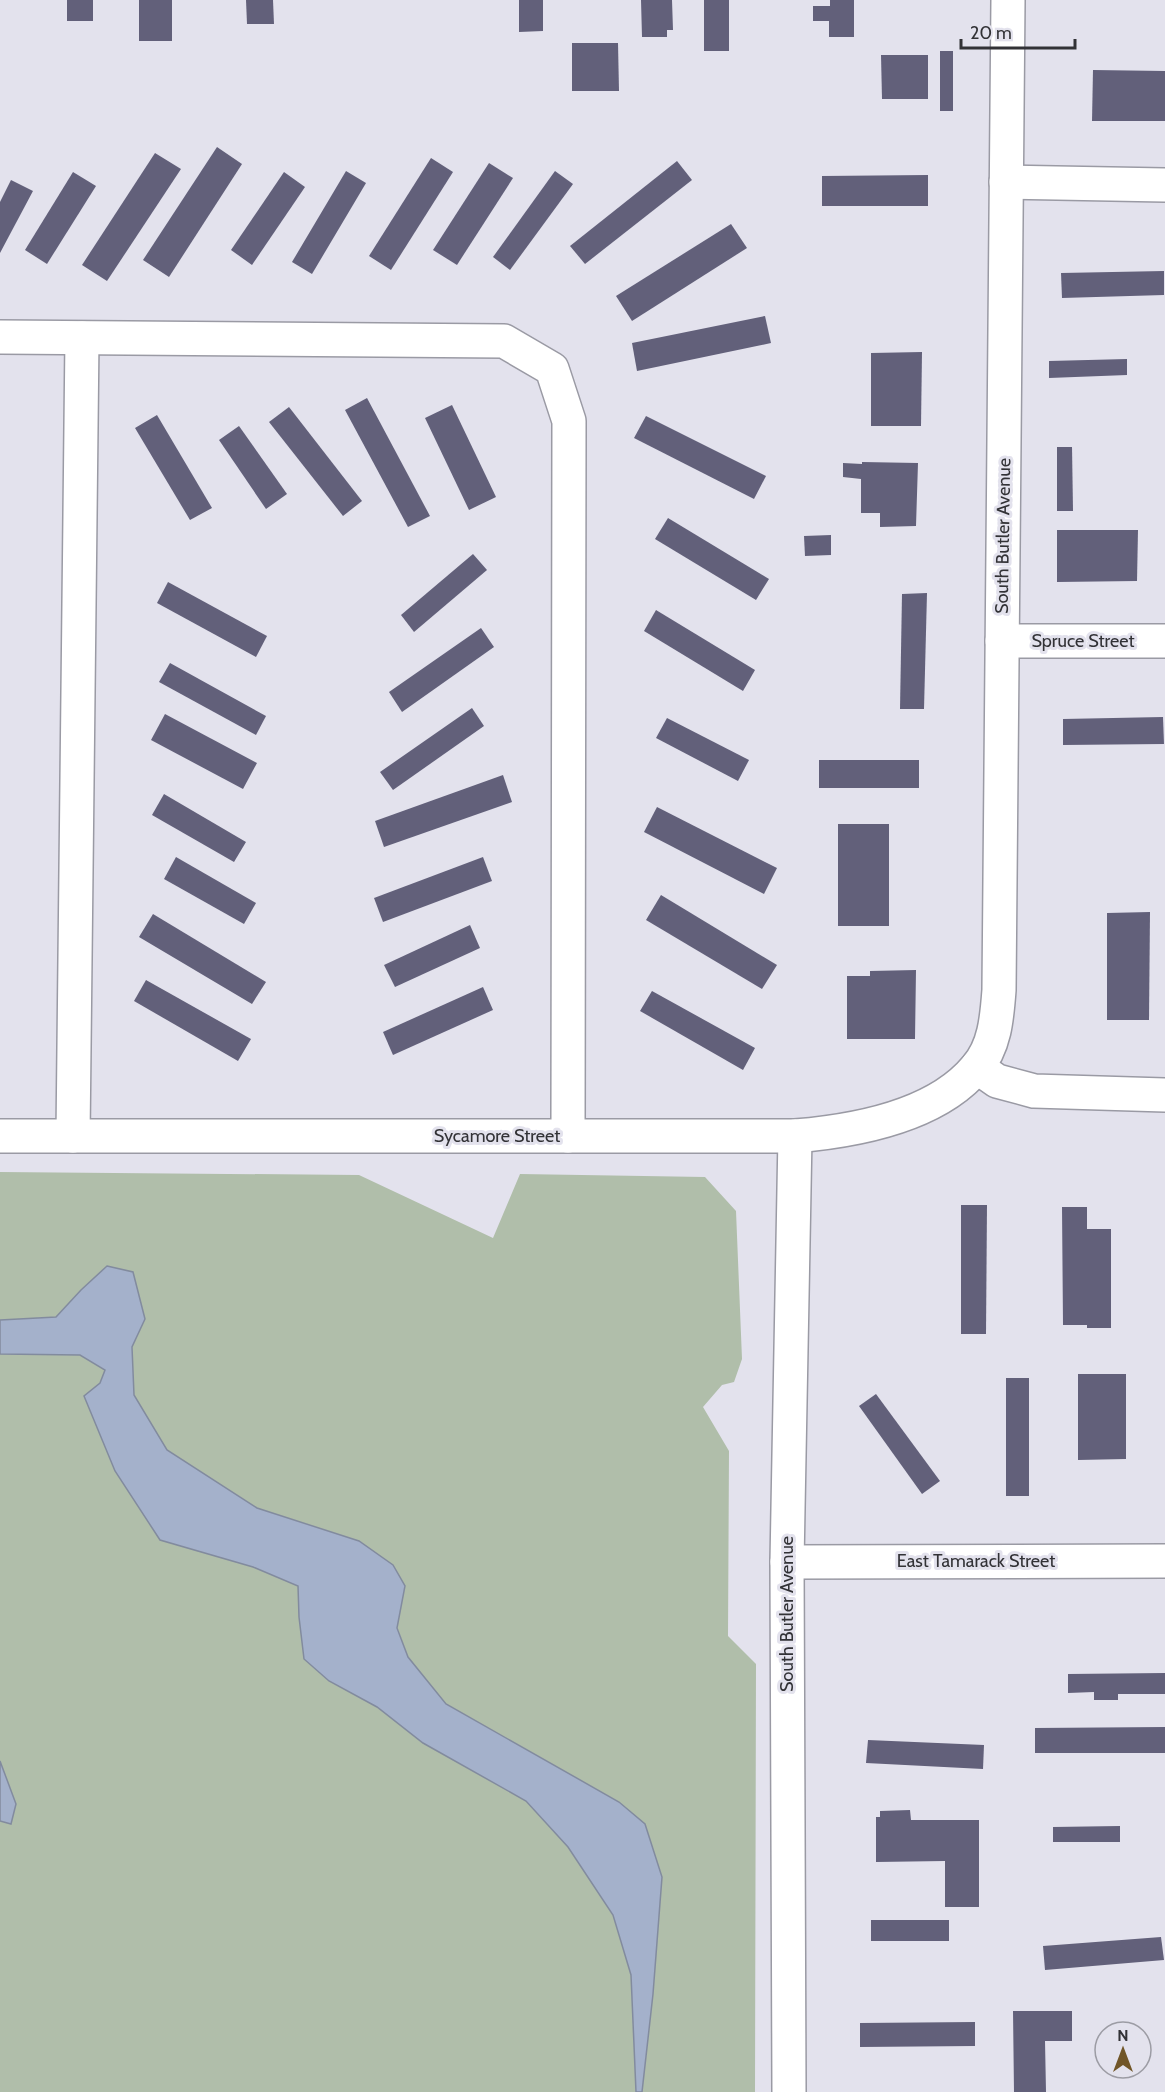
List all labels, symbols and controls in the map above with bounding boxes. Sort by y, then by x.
scale bar [961,12,1075,50]
text: 20 m [970,22,1012,44]
street label: South Butler Avenue [991,458,1015,614]
street label: Spruce Street [1031,630,1135,652]
street label: Sycamore Street [434,1125,560,1147]
street label: South Butler Avenue [776,1536,798,1692]
street label: East Tamarack Street [897,1550,1055,1572]
north arrow [1093,2020,1153,2080]
text: N [1117,2026,1129,2045]

